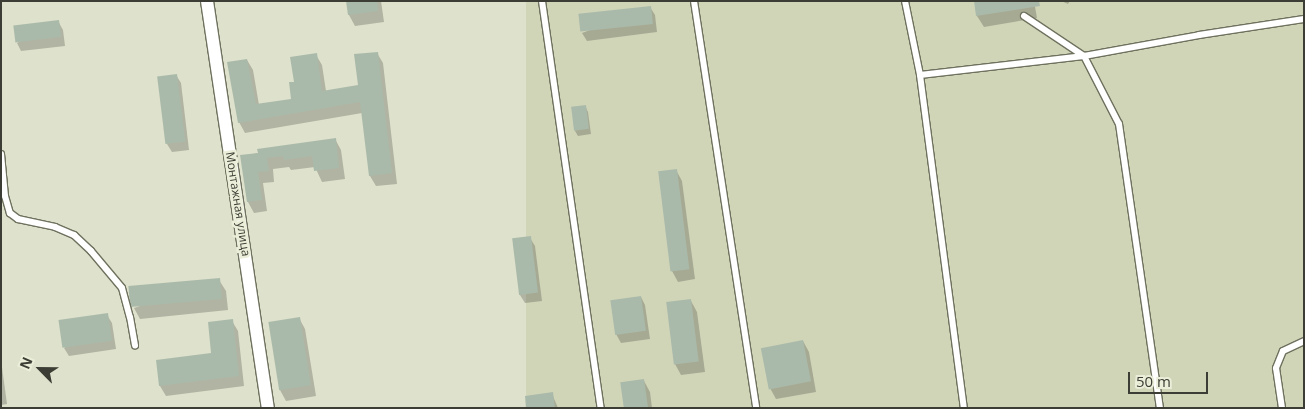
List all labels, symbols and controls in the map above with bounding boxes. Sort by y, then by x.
street label: Монтажная улица [223,151,253,257]
north arrow [15,344,65,394]
text: N [15,354,37,372]
scale bar [1130,362,1210,394]
text: 50 m [1136,371,1171,391]

